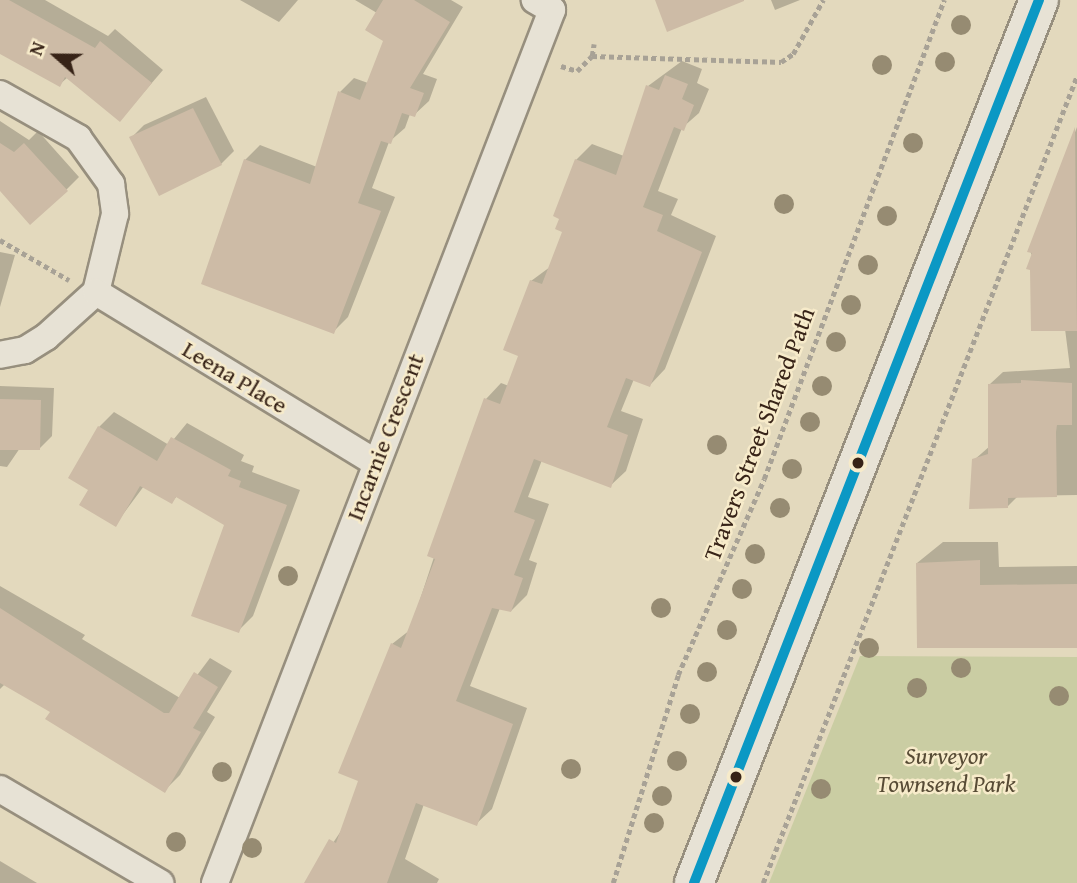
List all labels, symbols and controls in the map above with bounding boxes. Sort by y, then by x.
north arrow [21,21,91,91]
text: N [21,38,52,59]
street label: Travers Street Shared Path [697,303,821,565]
street label: Leena Place [177,334,293,420]
street label: Incarnie Crescent [340,349,430,525]
unlabelled marker [851,456,865,470]
park label: Surveyor Townsend Park [877,742,1015,798]
unlabelled marker [729,770,743,784]

